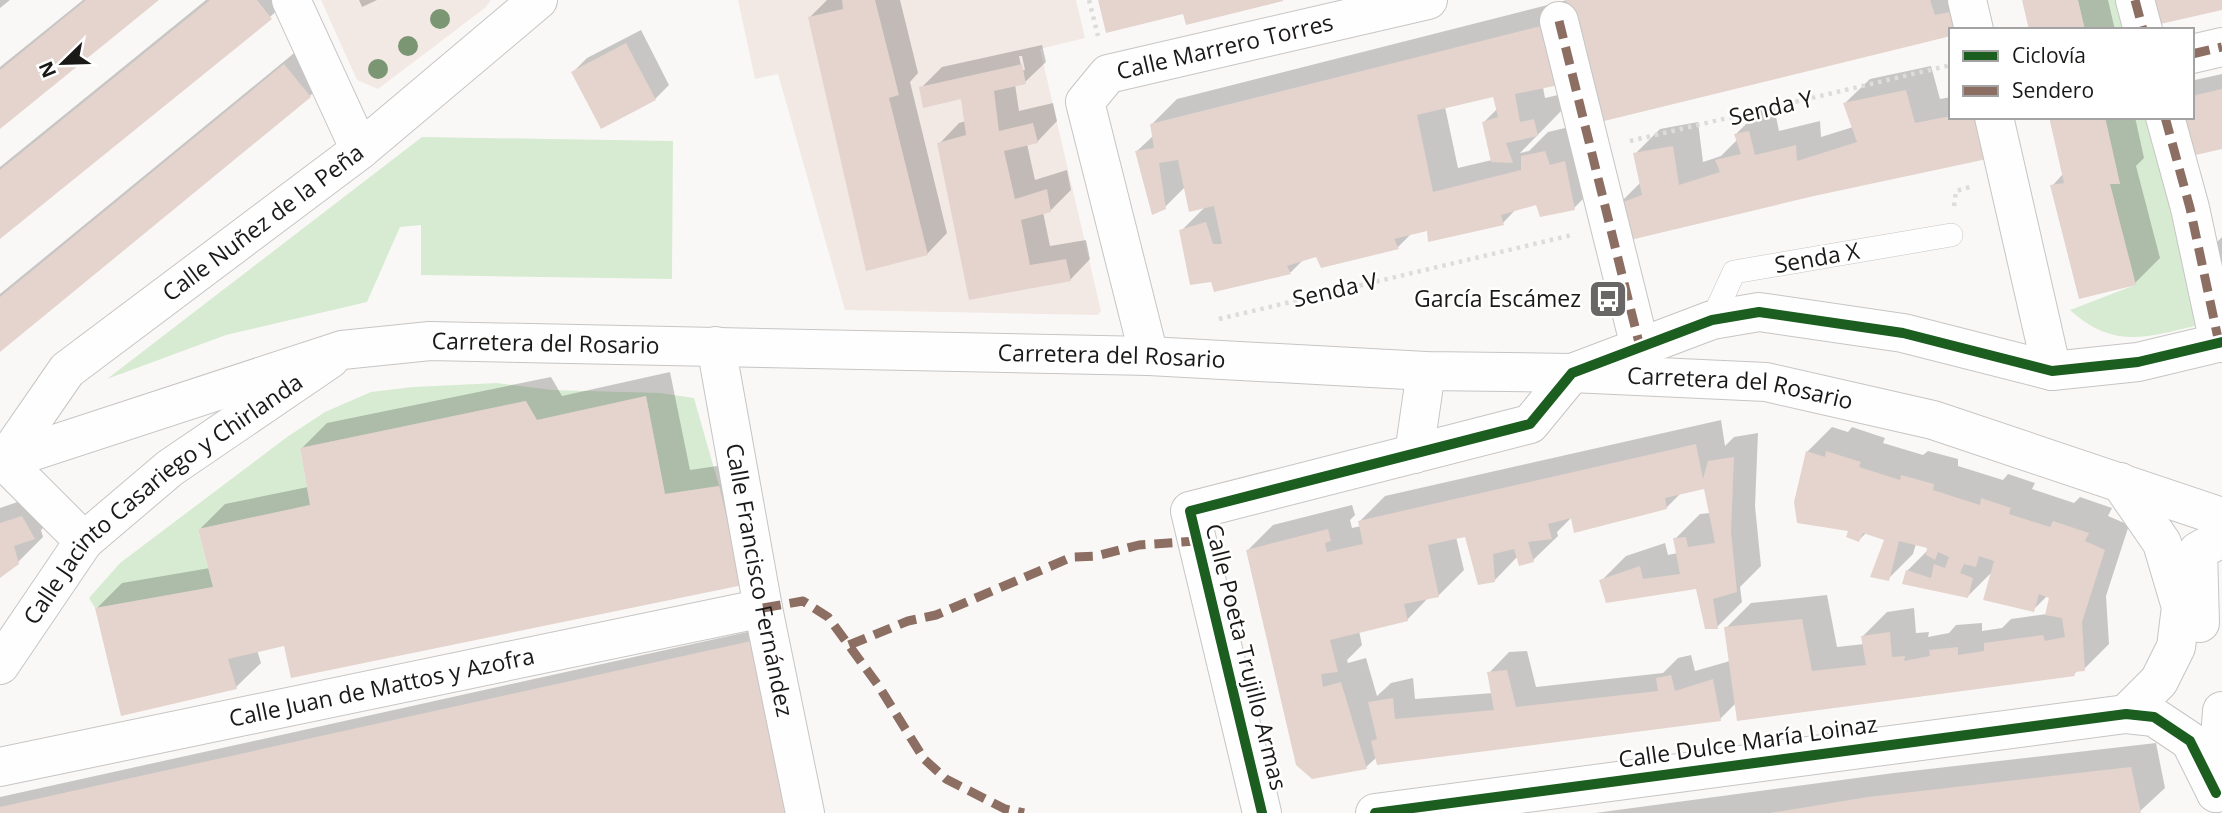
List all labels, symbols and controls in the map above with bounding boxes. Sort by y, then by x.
street label: Calle Marrero Torres [1113,5,1336,87]
north arrow [28,28,98,98]
legend [1949,28,2194,119]
text: Ciclovía [2012,41,2086,69]
text: N [32,57,62,82]
text: Sendero [2012,76,2094,104]
street label: Senda Y [1726,82,1816,132]
street label: Calle Nuñez de la Peña [155,136,370,308]
street label: Senda X [1772,234,1863,280]
street label: Senda V [1289,264,1381,314]
bus stop icon: García Escámez [1587,278,1629,320]
place label: García Escámez [1414,282,1581,314]
street label: Carretera del Rosario [431,324,660,361]
street label: Carretera del Rosario [997,336,1226,375]
street label: Carretera del Rosario [1626,359,1856,416]
street label: Calle Jacinto Casariego y Chirlanda [15,365,309,630]
street label: Calle Francisco Fernández [719,441,802,719]
street label: Calle Poeta Trujillo Armas [1198,520,1296,793]
street label: Calle Juan de Mattos y Azofra [226,639,537,734]
street label: Calle Dulce María Loinaz [1616,707,1879,775]

